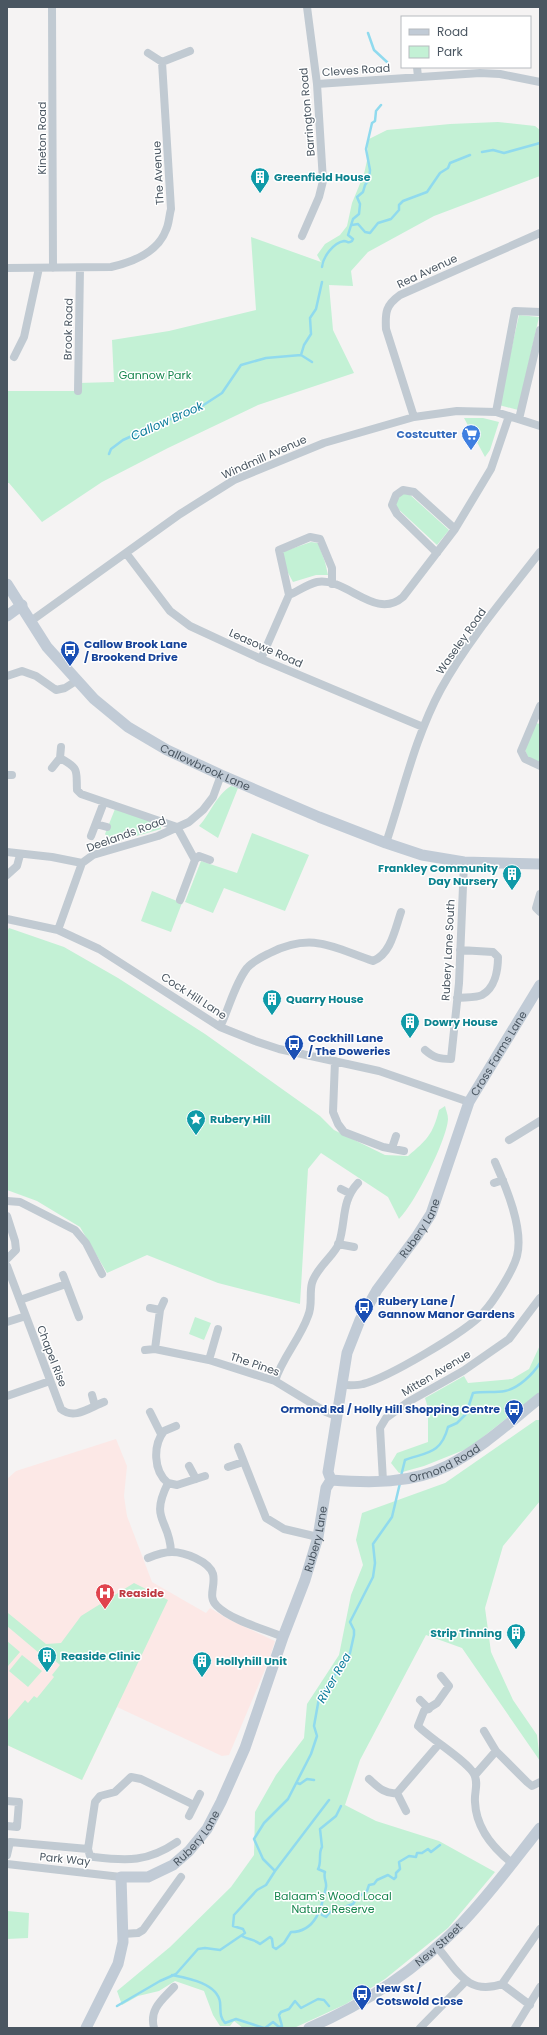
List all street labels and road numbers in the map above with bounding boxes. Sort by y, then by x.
street label: Cleves Road [321,60,391,80]
street label: Barrington Road [295,67,319,157]
street label: Kineton Road [34,102,50,174]
street label: The Avenue [148,140,168,205]
street label: Rea Avenue [394,250,460,292]
street label: Brook Road [59,298,77,360]
street label: Windmill Avenue [219,431,309,483]
street label: Waseley Road [432,604,490,678]
street label: Leasowe Road [227,625,305,671]
street label: Callowbrook Lane [157,740,253,795]
street label: Deelands Road [84,812,168,856]
street label: Rubery Lane South [437,899,459,1001]
street label: Cock Hill Lane [158,969,230,1023]
street label: Cross Farms Lane [466,1007,531,1099]
street label: Rubery Lane [395,1196,444,1261]
street label: Chapel Rise [33,1323,71,1389]
street label: Mitten Avenue [398,1346,474,1400]
street label: The Pines [228,1348,282,1380]
street label: Ormond Road [408,1440,483,1486]
street label: Rubery Lane [300,1505,331,1574]
street label: Rubery Lane [170,1807,223,1869]
street label: Park Way [39,1848,92,1870]
street label: New Street [412,1919,466,1970]

